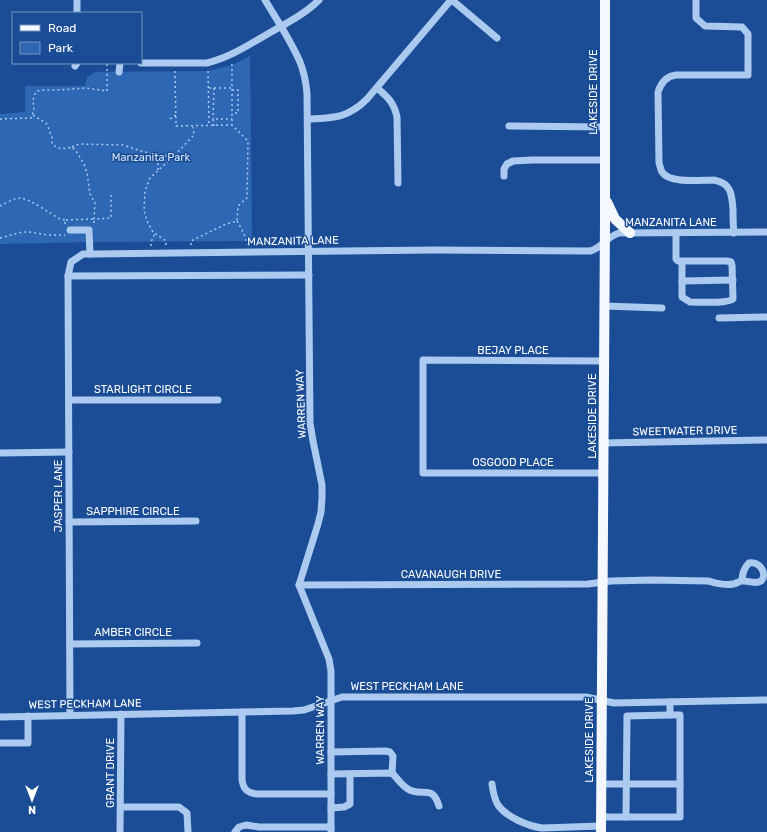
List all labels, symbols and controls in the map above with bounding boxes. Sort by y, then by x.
legend [12,12,142,64]
text: Road [48,21,76,35]
text: Park [48,41,74,55]
street label: LAKESIDE DRIVE [587,49,600,135]
park label: Manzanita Park [112,151,191,164]
street label: MANZANITA LANE [625,216,717,229]
street label: MANZANITA LANE [247,234,339,248]
street label: BEJAY PLACE [477,344,549,357]
street label: WARREN WAY [293,369,309,439]
street label: LAKESIDE DRIVE [586,373,599,459]
street label: STARLIGHT CIRCLE [94,383,192,396]
street label: SWEETWATER DRIVE [632,424,738,438]
street label: OSGOOD PLACE [472,456,554,469]
street label: JASPER LANE [52,459,65,532]
street label: SAPPHIRE CIRCLE [86,505,180,518]
street label: CAVANAUGH DRIVE [401,568,502,581]
street label: AMBER CIRCLE [94,626,172,639]
street label: WEST PECKHAM LANE [350,680,464,693]
street label: WARREN WAY [314,695,327,765]
street label: WEST PECKHAM LANE [28,697,142,711]
street label: LAKESIDE DRIVE [583,697,596,783]
street label: GRANT DRIVE [104,738,117,808]
north arrow [12,780,52,820]
text: N [28,803,36,816]

